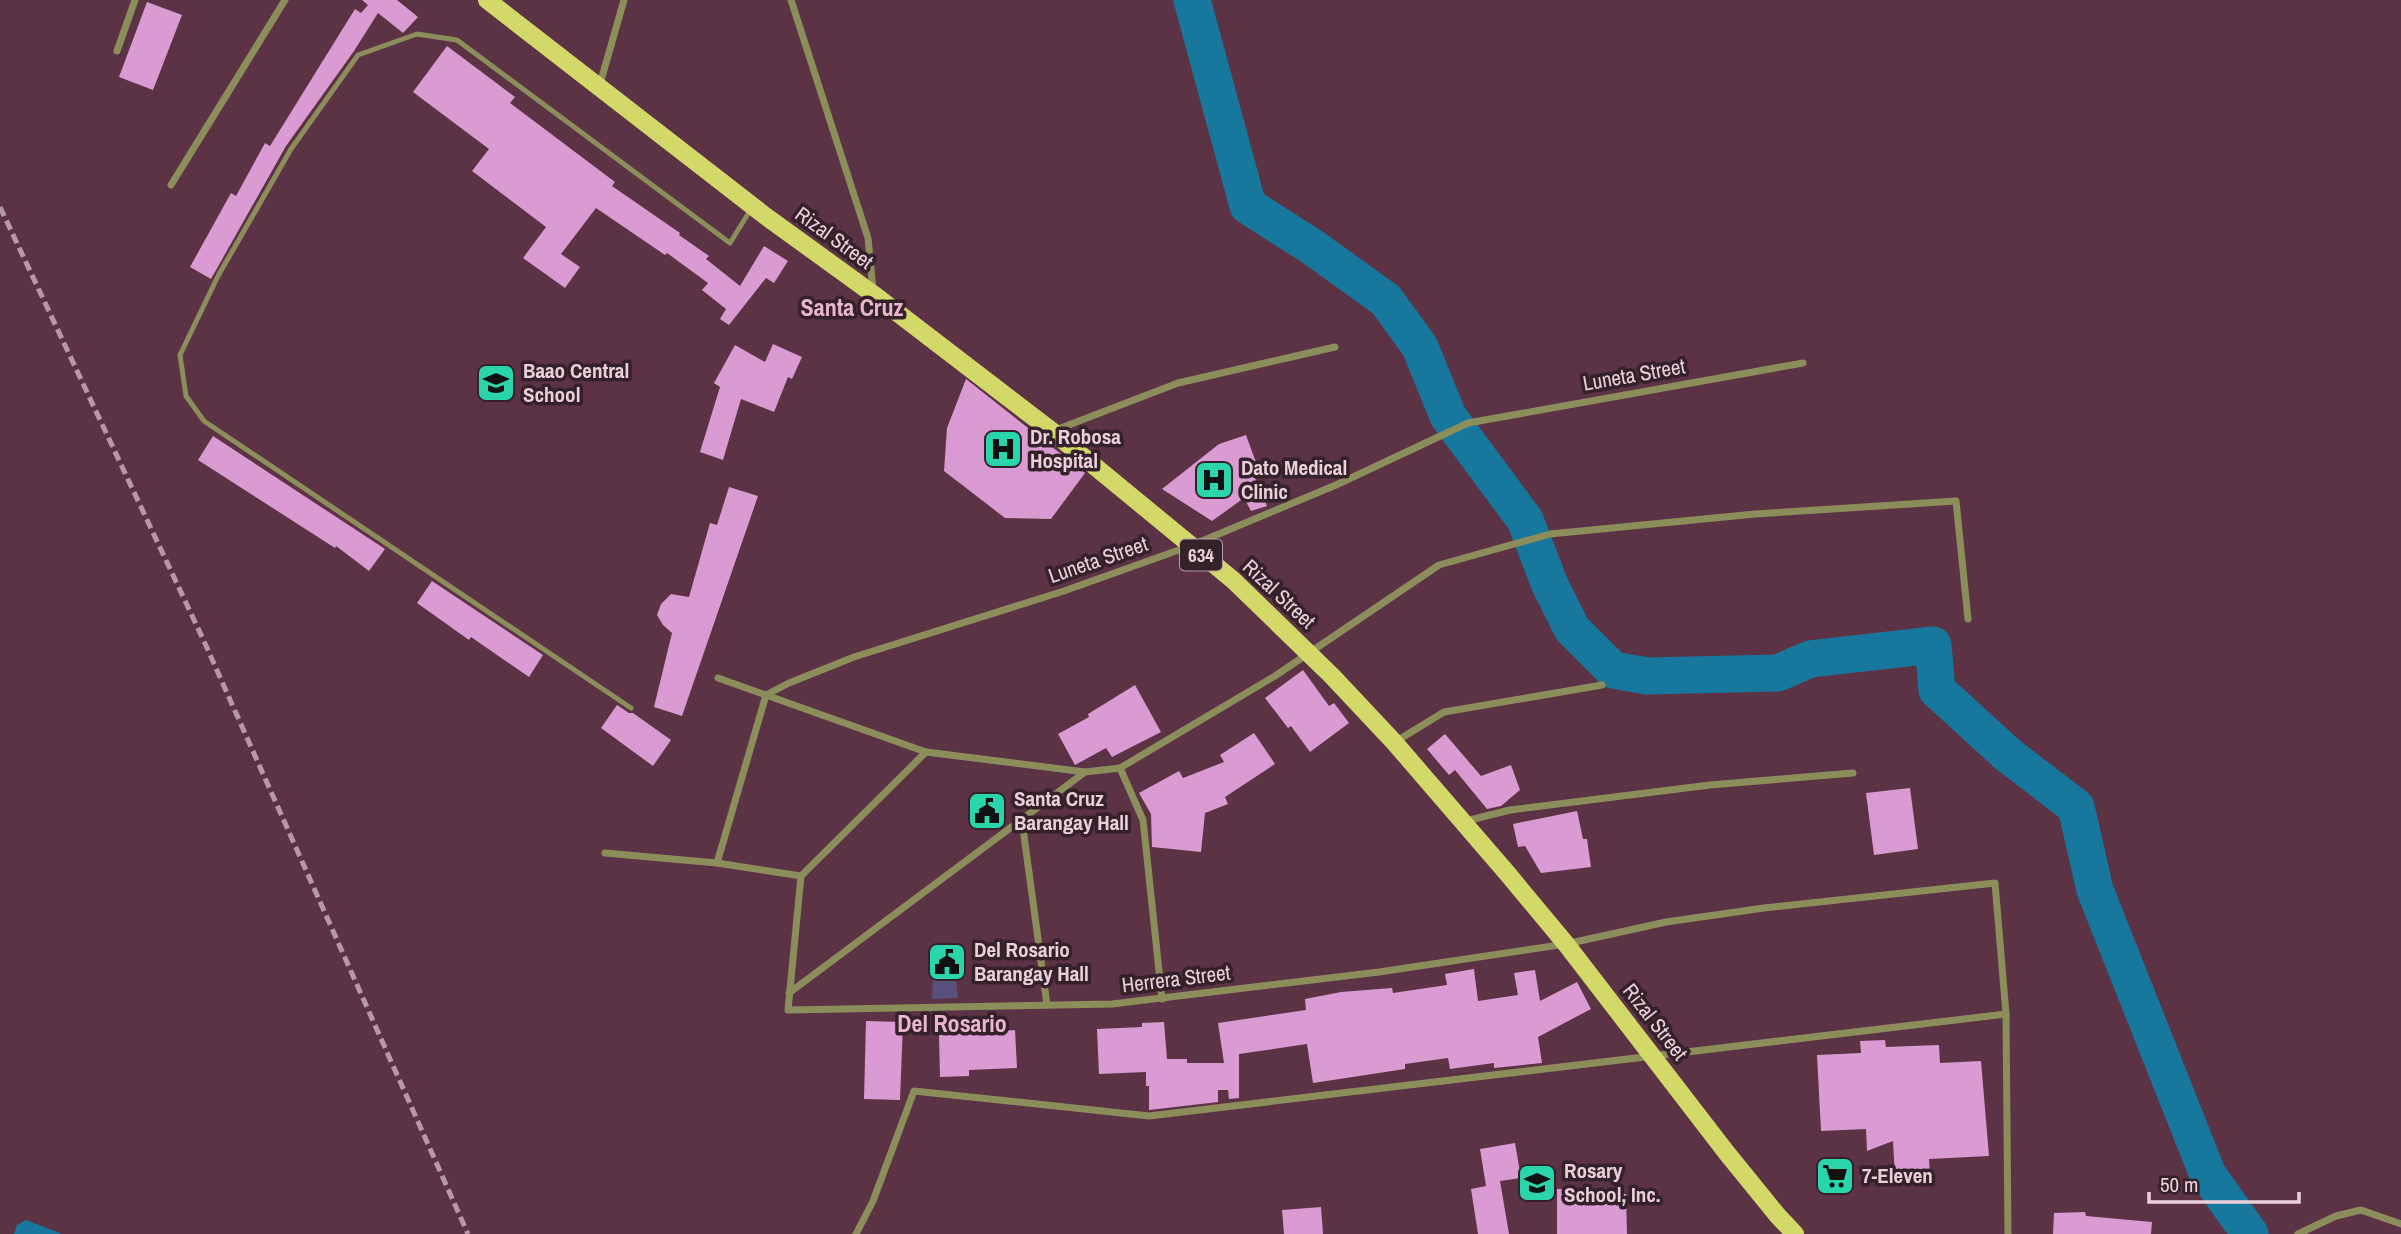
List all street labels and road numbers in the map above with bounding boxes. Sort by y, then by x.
street label: Rizal Street [789,199,879,276]
street label: Luneta Street [1580,351,1688,398]
street label: Luneta Street [1044,529,1152,590]
road number: 634 [1180,540,1222,570]
street label: Rizal Street [1237,552,1322,635]
street label: Herrera Street [1120,957,1232,1000]
street label: Rizal Street [1616,977,1695,1066]

